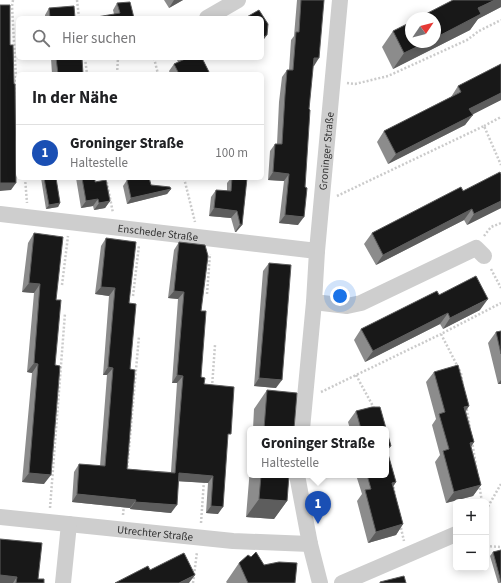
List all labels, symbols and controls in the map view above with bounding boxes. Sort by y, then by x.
north arrow [405,12,441,48]
search box [16,16,264,60]
icon: search [30,27,52,49]
text: Hier suchen [62,28,136,49]
text: In der Nähe [32,86,118,110]
street label: Groninger Straße [315,111,337,191]
text: Groninger Straße [70,133,184,154]
text: 1 [42,144,48,162]
text: 100 m [215,144,248,162]
text: Haltestelle [70,154,128,172]
street label: Enscheder Straße [117,220,199,245]
your location [330,286,350,306]
popup [247,426,389,478]
text: Groninger Straße [261,433,375,454]
text: Haltestelle [261,454,319,472]
pin: 1 [305,491,331,524]
map controls [453,499,489,571]
button: + [453,499,489,535]
street label: Utrechter Straße [116,522,194,544]
button: − [453,535,489,571]

